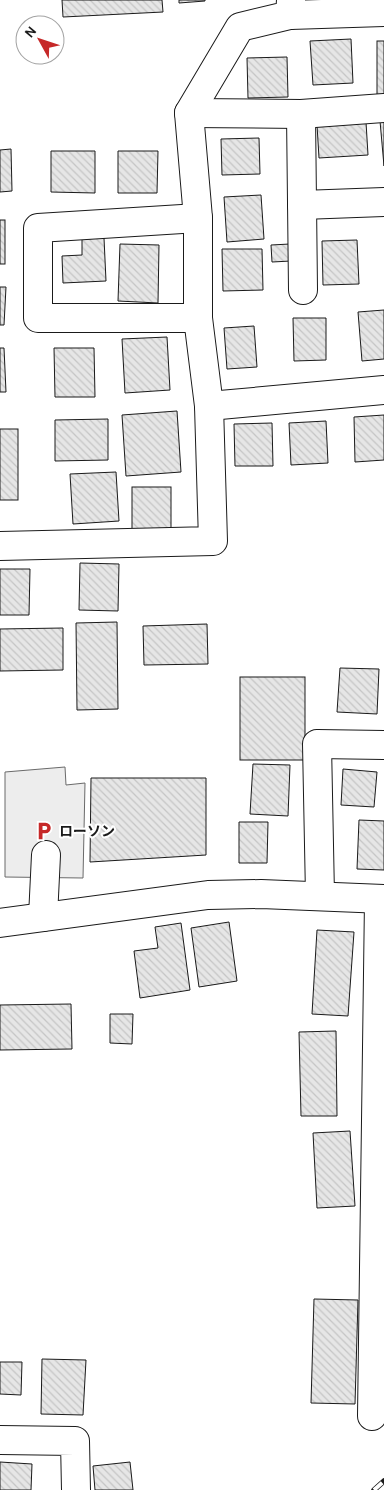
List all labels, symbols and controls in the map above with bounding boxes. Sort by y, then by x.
north arrow [15,15,65,65]
text: N [21,23,40,41]
parking icon: ローソン [33,820,55,842]
place label: ローソン [59,823,115,840]

